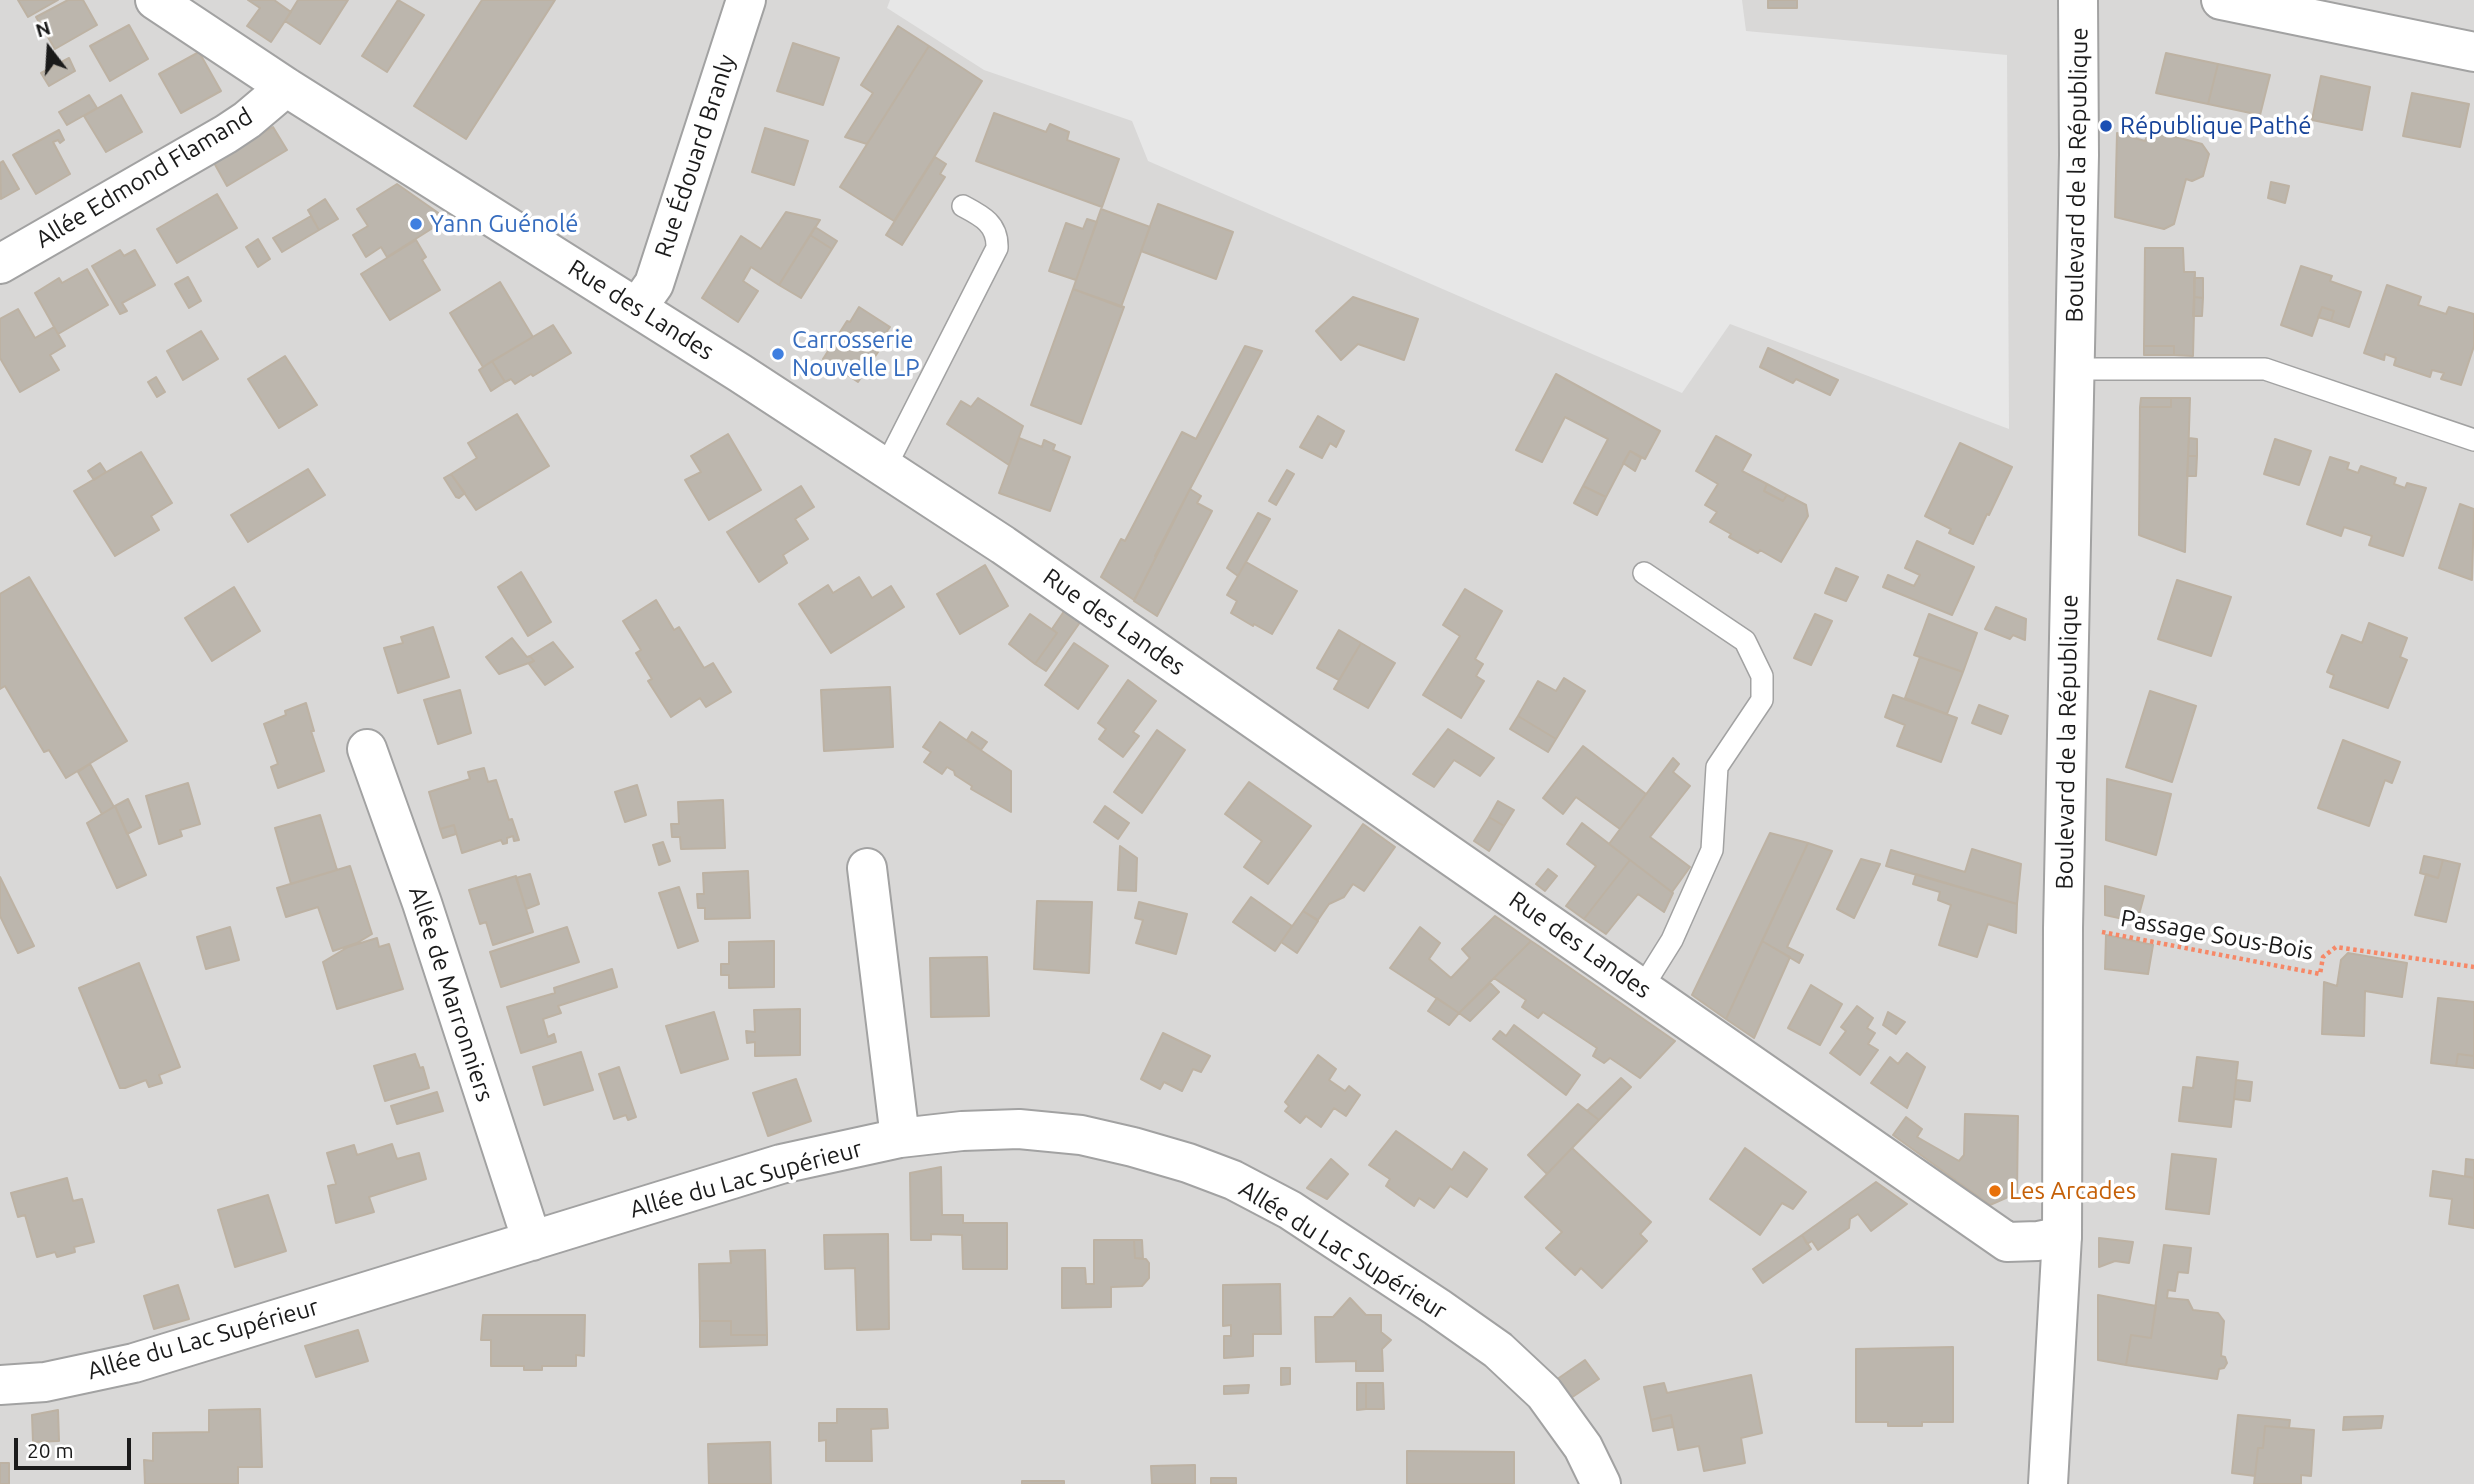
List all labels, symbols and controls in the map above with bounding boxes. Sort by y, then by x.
north arrow [14,14,84,84]
text: N [33,16,53,42]
street label: Boulevard de la République [2060,27,2094,323]
street label: Rue Édouard Branly [649,51,741,261]
street label: Allée Edmond Flamand [30,102,258,254]
place label: République Pathé [2120,112,2311,140]
marker: République Pathé [2098,118,2114,134]
place label: Yann Guénolé [430,210,578,238]
marker: Yann Guénolé [408,216,424,232]
street label: Rue des Landes [563,254,719,366]
place label: Carrosserie Nouvelle LP [792,326,920,382]
marker: Carrosserie Nouvelle LP [770,346,786,362]
street label: Rue des Landes [1038,562,1190,682]
street label: Boulevard de la République [2050,594,2084,890]
street label: Allée de Marronniers [403,883,499,1105]
street label: Rue des Landes [1504,885,1656,1005]
street label: Passage Sous-Bois [2118,904,2316,966]
street label: Allée du Lac Supérieur [627,1134,865,1224]
street label: Allée du Lac Supérieur [1234,1174,1452,1326]
place label: Les Arcades [2009,1177,2136,1205]
marker: Les Arcades [1987,1183,2003,1199]
street label: Allée du Lac Supérieur [84,1292,322,1386]
scale bar [18,1424,135,1468]
text: 20 m [27,1438,74,1462]

